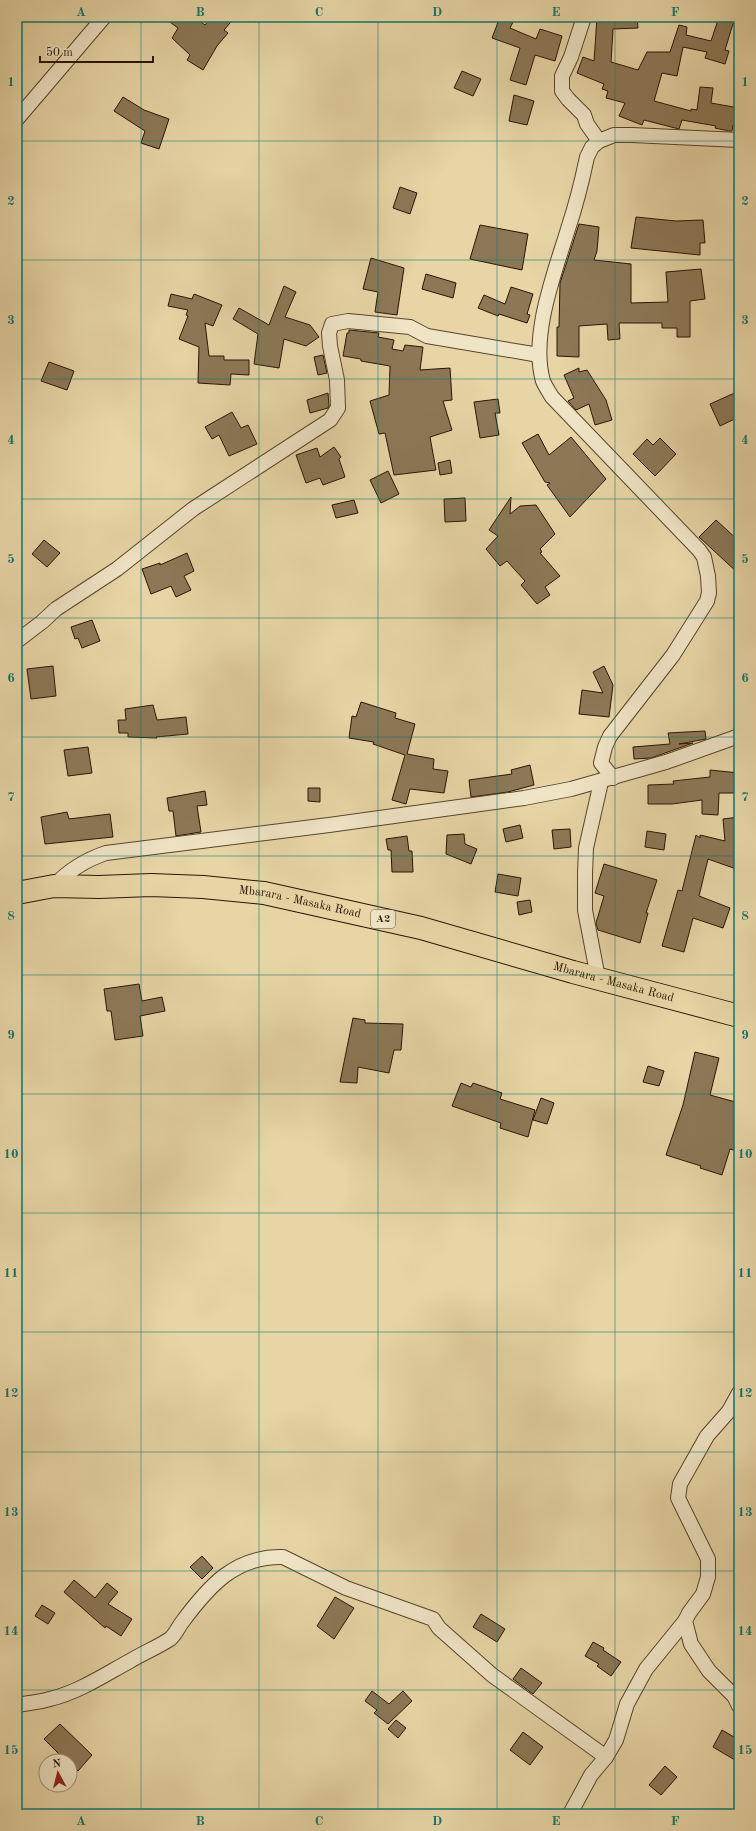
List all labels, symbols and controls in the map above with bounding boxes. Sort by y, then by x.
text: A [76,6,86,19]
text: B [195,6,205,19]
text: C [315,6,323,19]
text: D [432,6,442,19]
text: E [552,6,561,19]
text: F [671,6,680,19]
scale bar [40,38,153,64]
text: 50 m [46,46,73,59]
text: 1 [7,76,15,89]
text: 1 [741,76,749,89]
text: 2 [7,195,15,208]
text: 2 [741,195,749,208]
text: 3 [7,314,15,327]
text: 3 [741,314,749,327]
text: 4 [7,434,15,447]
text: 4 [741,434,749,447]
text: 5 [7,553,15,566]
text: 5 [741,553,749,566]
text: 6 [7,672,15,685]
text: 6 [741,672,749,685]
text: 7 [7,791,15,804]
text: 7 [741,791,749,804]
street label: Mbarara - Masaka Road [238,885,362,920]
text: 8 [7,910,15,923]
road number: A2 [371,910,395,928]
text: 8 [741,910,749,923]
street label: Mbarara - Masaka Road [552,961,675,1004]
text: 9 [7,1029,15,1042]
text: 9 [741,1029,749,1042]
text: 10 [3,1148,19,1161]
text: 10 [737,1148,753,1161]
text: 11 [3,1267,19,1280]
text: 11 [737,1267,753,1280]
text: 12 [3,1387,19,1400]
text: 12 [737,1387,753,1400]
text: 13 [3,1506,19,1519]
text: 13 [737,1506,753,1519]
text: 14 [3,1625,19,1638]
text: 14 [737,1625,753,1638]
text: 15 [3,1744,19,1757]
text: 15 [737,1744,753,1757]
north arrow [38,1753,78,1793]
text: N [52,1759,62,1771]
text: A [76,1815,86,1828]
text: B [195,1815,205,1828]
text: C [315,1815,323,1828]
text: D [432,1815,442,1828]
text: E [552,1815,561,1828]
text: F [671,1815,680,1828]

